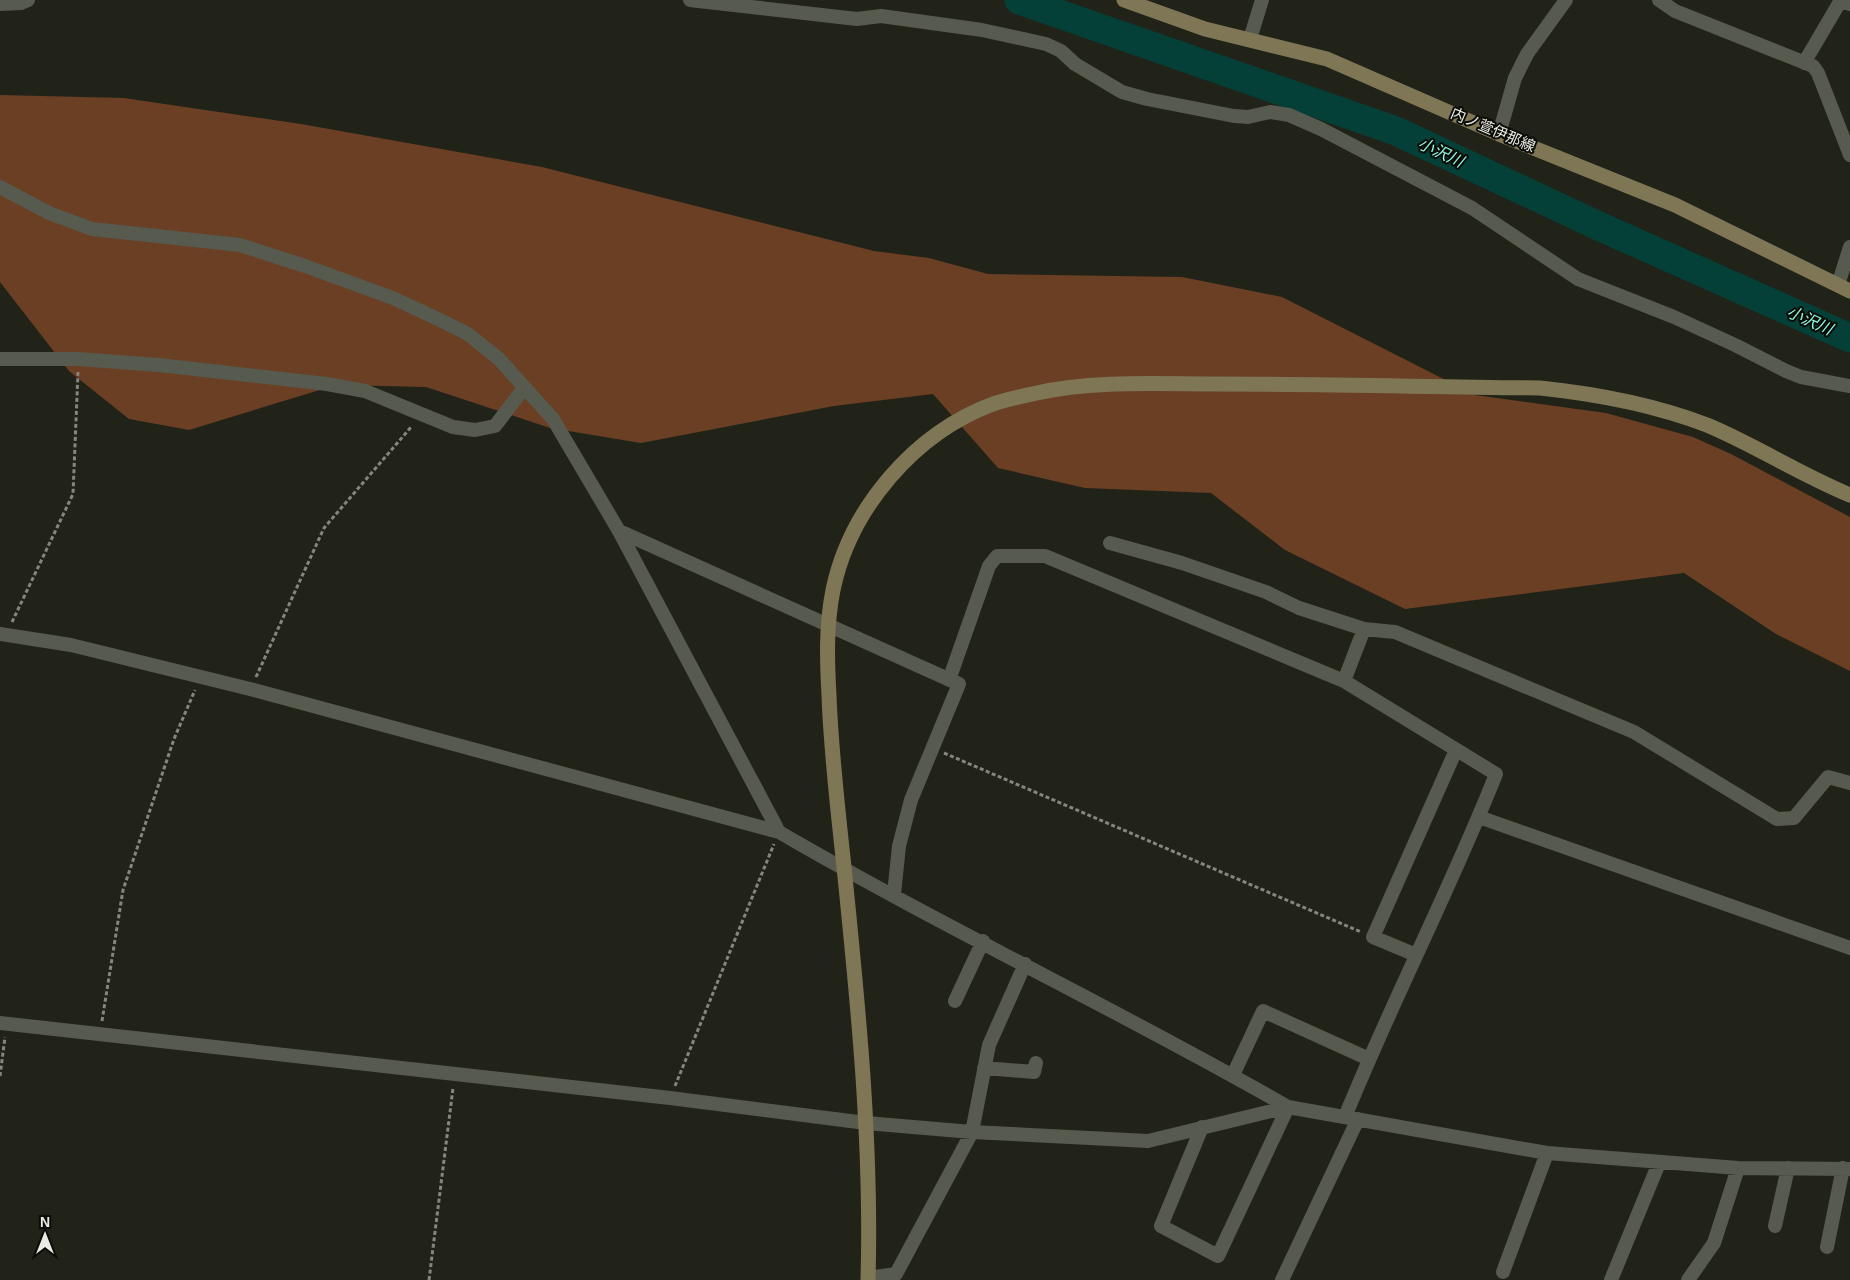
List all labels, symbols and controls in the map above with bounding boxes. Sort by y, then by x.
street label: 内ノ萱伊那線 [1448,104,1538,155]
water label: 小沢川 [1415,135,1468,171]
water label: 小沢川 [1784,303,1837,339]
north arrow [20,1210,70,1260]
text: N [40,1214,50,1230]

